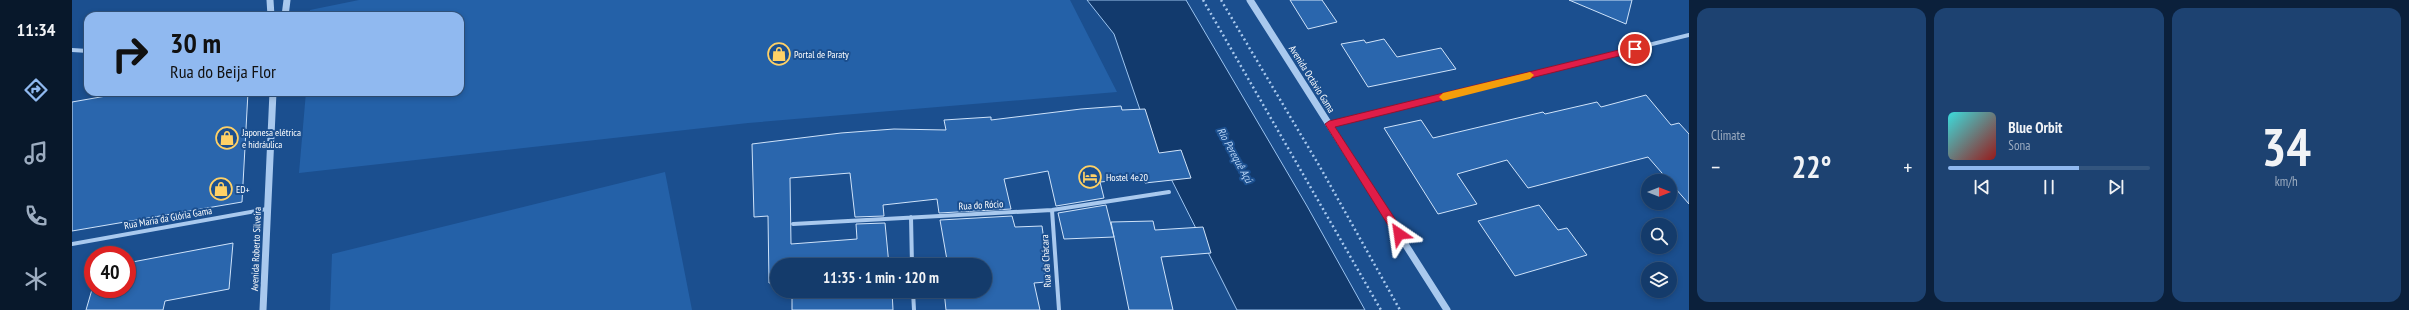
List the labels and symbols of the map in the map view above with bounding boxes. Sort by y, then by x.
pin [1618,32,1652,66]
shop icon: Portal de Paraty [766,41,792,67]
street label: Avenida Octávio Gama [1286,43,1338,115]
place label: Portal de Paraty [794,48,849,61]
shop icon: Japonesa elétrica e hidráulica [214,125,240,151]
water label: Rio Perequê Açú [1214,125,1257,186]
place label: Japonesa elétrica e hidráulica [241,126,301,151]
hotel icon: Hostel 4e20 [1077,164,1103,190]
place label: Hostel 4e20 [1106,171,1148,184]
north arrow [1641,174,1677,210]
shop icon: ED+ [208,176,234,202]
place label: ED+ [236,183,250,196]
street label: Rua do Rócio [958,197,1004,213]
street label: Rua Maria da Glória Gama [123,204,213,232]
street label: Avenida Roberto Silveira [248,207,264,291]
position arrow [1378,213,1420,255]
street label: Rua da Chácara [1038,234,1054,288]
speed limit sign: 40 [84,246,136,298]

